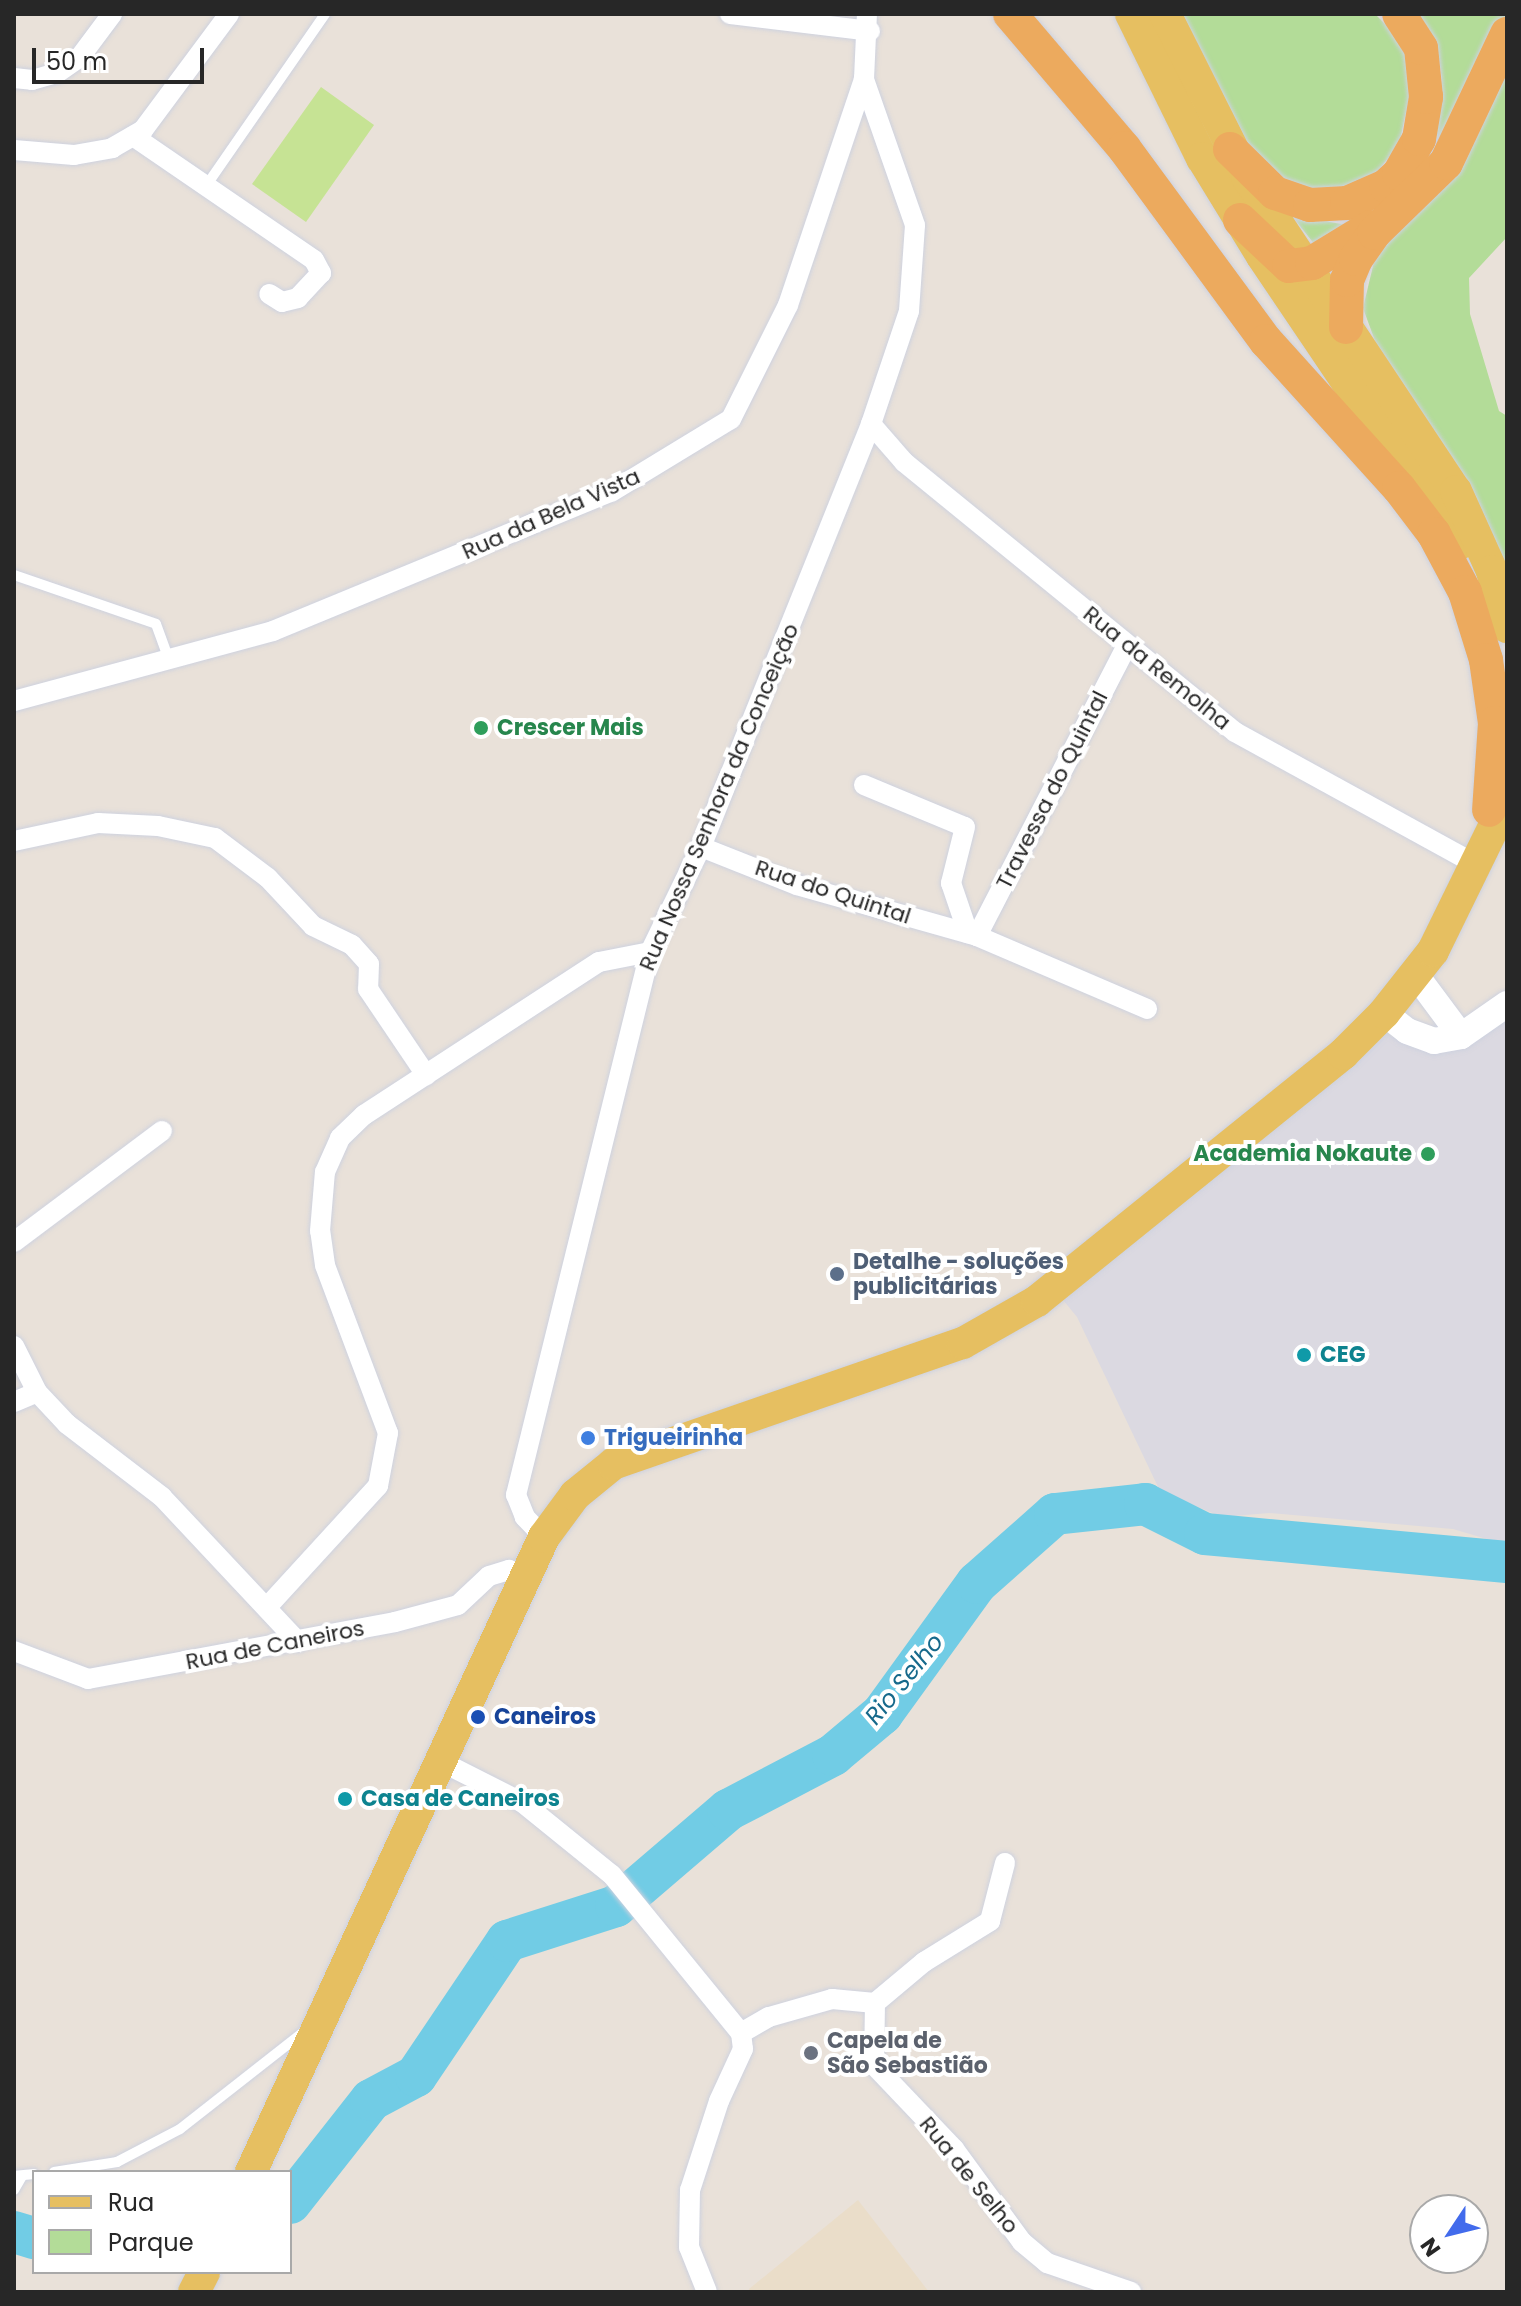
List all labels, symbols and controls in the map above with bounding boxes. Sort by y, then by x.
scale bar [36,32,208,82]
text: 50 m [46,45,107,78]
street label: Rua da Bela Vista [458,463,644,565]
street label: Rua da Remolha [1078,600,1236,736]
street label: Rua Nossa Senhora da Conceição [634,619,804,975]
street label: Travessa do Quintal [991,687,1113,893]
place label: Crescer Mais [497,715,644,741]
marker: Crescer Mais [472,719,490,737]
street label: Rua do Quintal [752,854,914,930]
place label: Academia Nokaute [1193,1141,1412,1167]
marker: Academia Nokaute [1419,1145,1437,1163]
place label: Detalhe - soluções publicitárias [853,1248,1064,1300]
marker: Detalhe - soluções publicitárias [828,1265,846,1283]
place label: CEG [1320,1342,1365,1368]
marker: CEG [1295,1346,1313,1364]
place label: Trigueirinha [604,1425,743,1451]
marker: Trigueirinha [579,1429,597,1447]
street label: Rua de Caneiros [183,1615,367,1675]
water label: Rio Selho [859,1628,949,1730]
place label: Caneiros [494,1704,596,1730]
marker: Caneiros [469,1708,487,1726]
place label: Casa de Caneiros [361,1786,560,1812]
marker: Casa de Caneiros [336,1790,354,1808]
place label: Capela de São Sebastião [827,2027,988,2078]
marker: Capela de São Sebastião [802,2044,820,2062]
street label: Rua de Selho [914,2111,1024,2239]
legend [32,2170,292,2274]
text: Rua [108,2186,154,2219]
north arrow [1409,2194,1489,2274]
text: Parque [108,2226,194,2259]
text: N [1413,2231,1448,2263]

